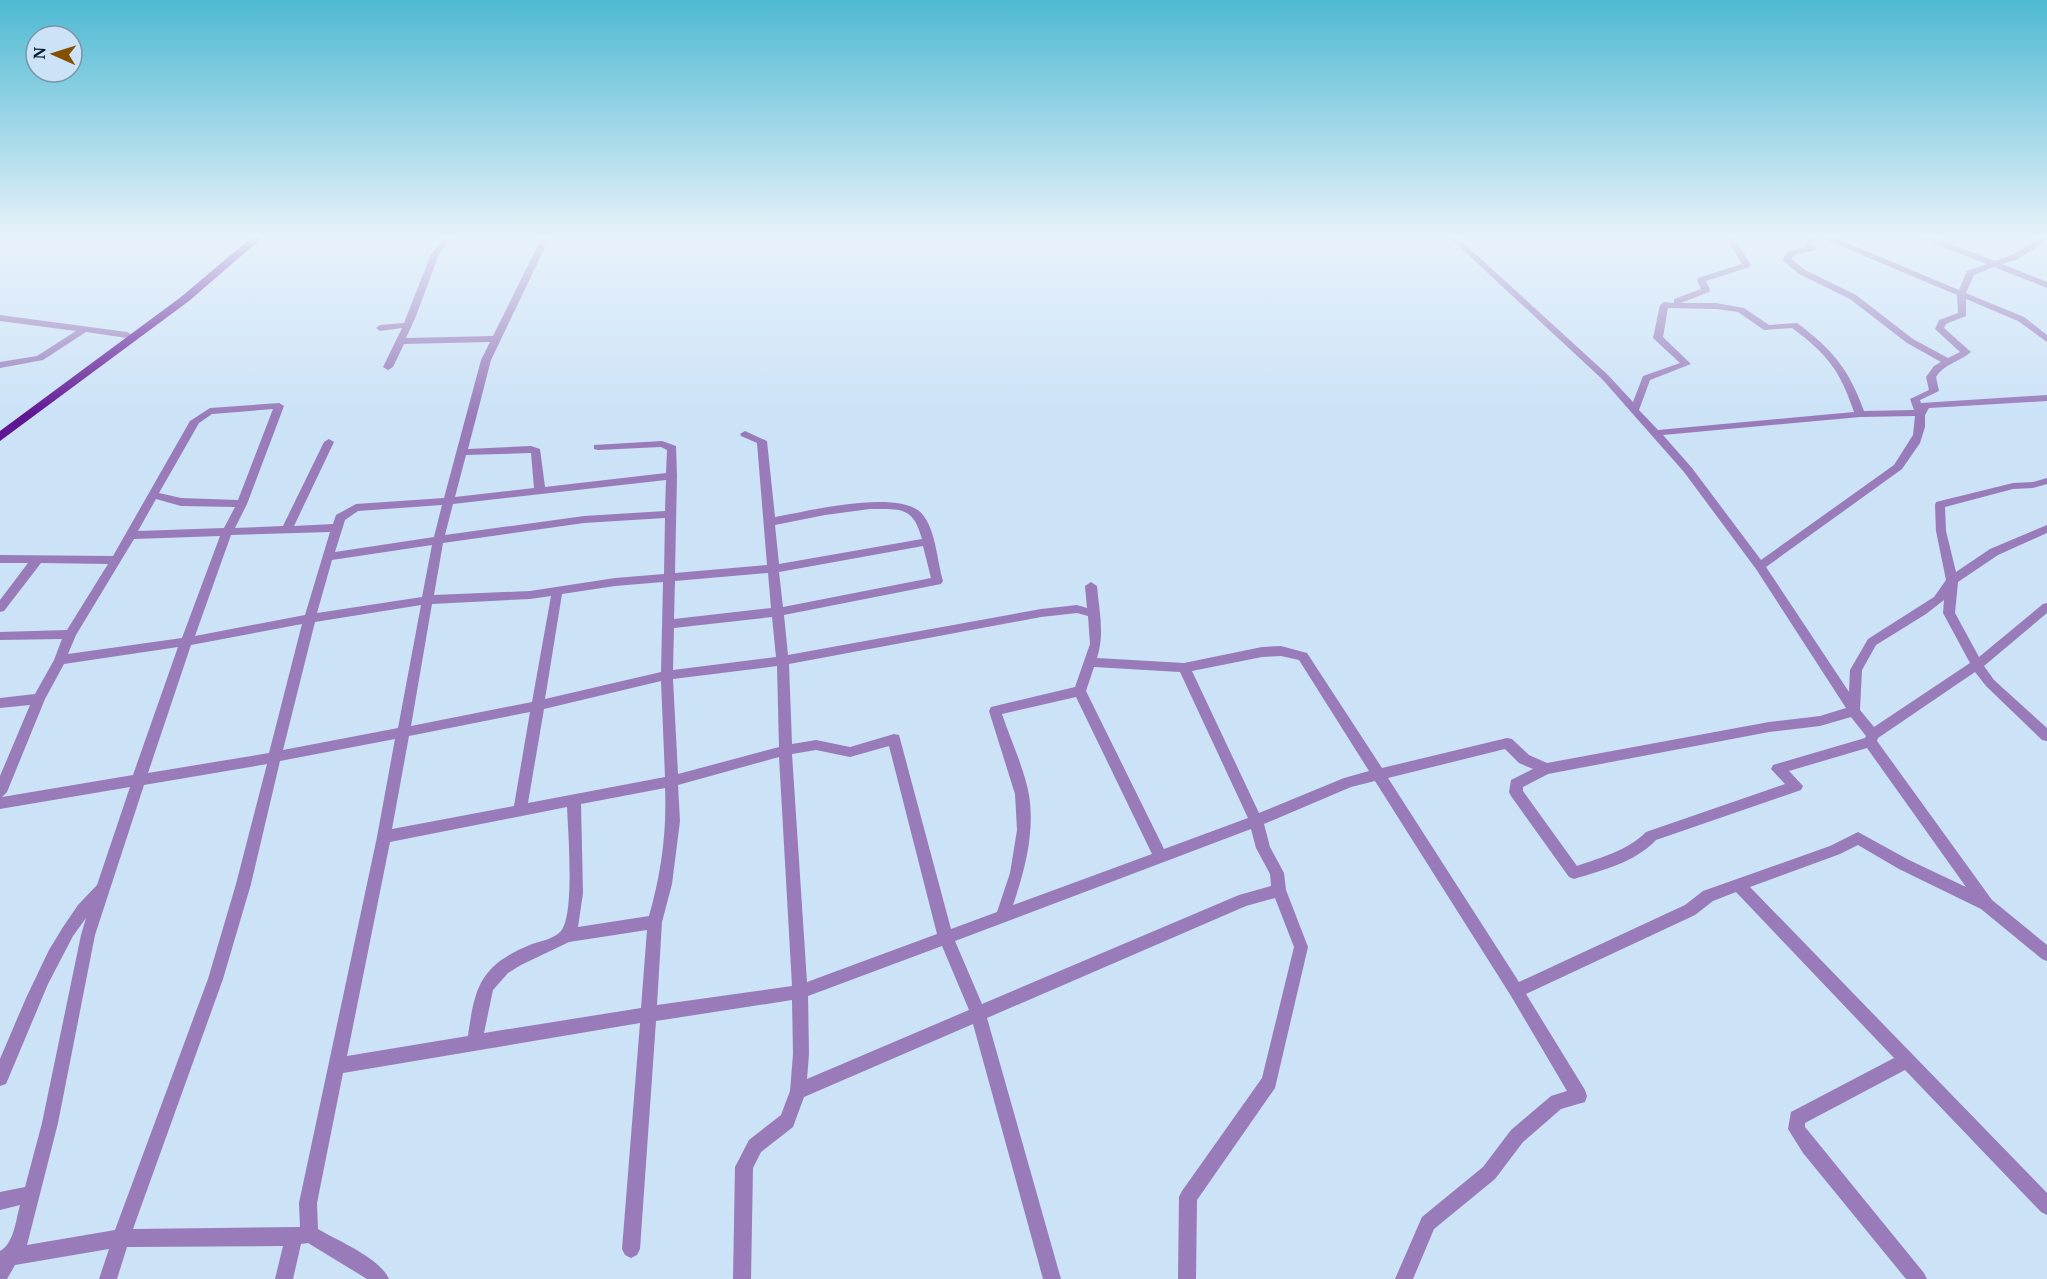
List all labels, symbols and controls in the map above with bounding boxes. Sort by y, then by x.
north arrow [24,24,84,84]
text: N [28,47,50,60]

